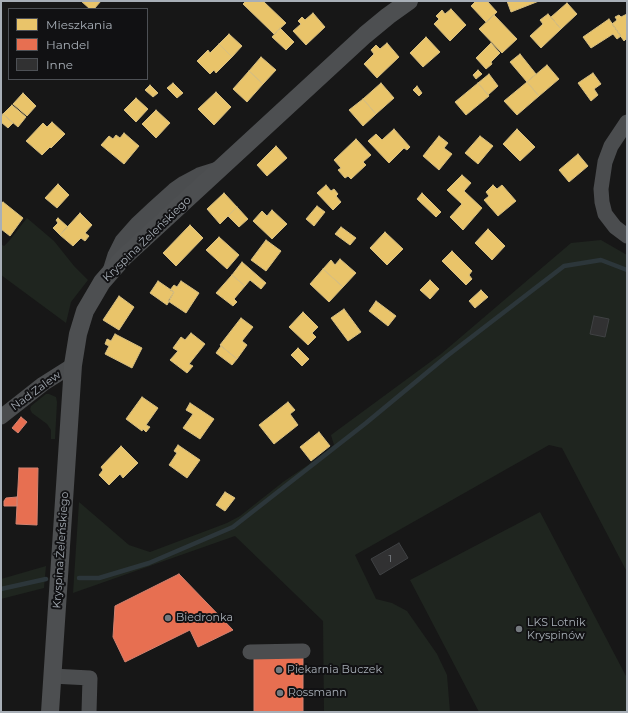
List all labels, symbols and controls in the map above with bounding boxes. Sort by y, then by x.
legend [8,8,148,80]
text: Mieszkania [46,17,112,32]
text: Handel [46,37,90,52]
text: Inne [46,57,73,72]
street label: Kryspina Żeleńskiego [100,194,194,284]
street label: Nad Zalew [8,368,64,414]
street label: Kryspina Żeleńskiego [50,491,72,609]
house number: 1 [388,554,392,564]
place label: Biedronka [176,611,233,625]
marker: Biedronka [163,613,173,623]
place label: LKS Lotnik Kryspinów [527,616,586,642]
marker: LKS Lotnik Kryspinów [514,624,524,634]
place label: Piekarnia Buczek [287,663,382,677]
marker: Piekarnia Buczek [274,665,284,675]
place label: Rossmann [288,686,347,700]
marker: Rossmann [275,688,285,698]

